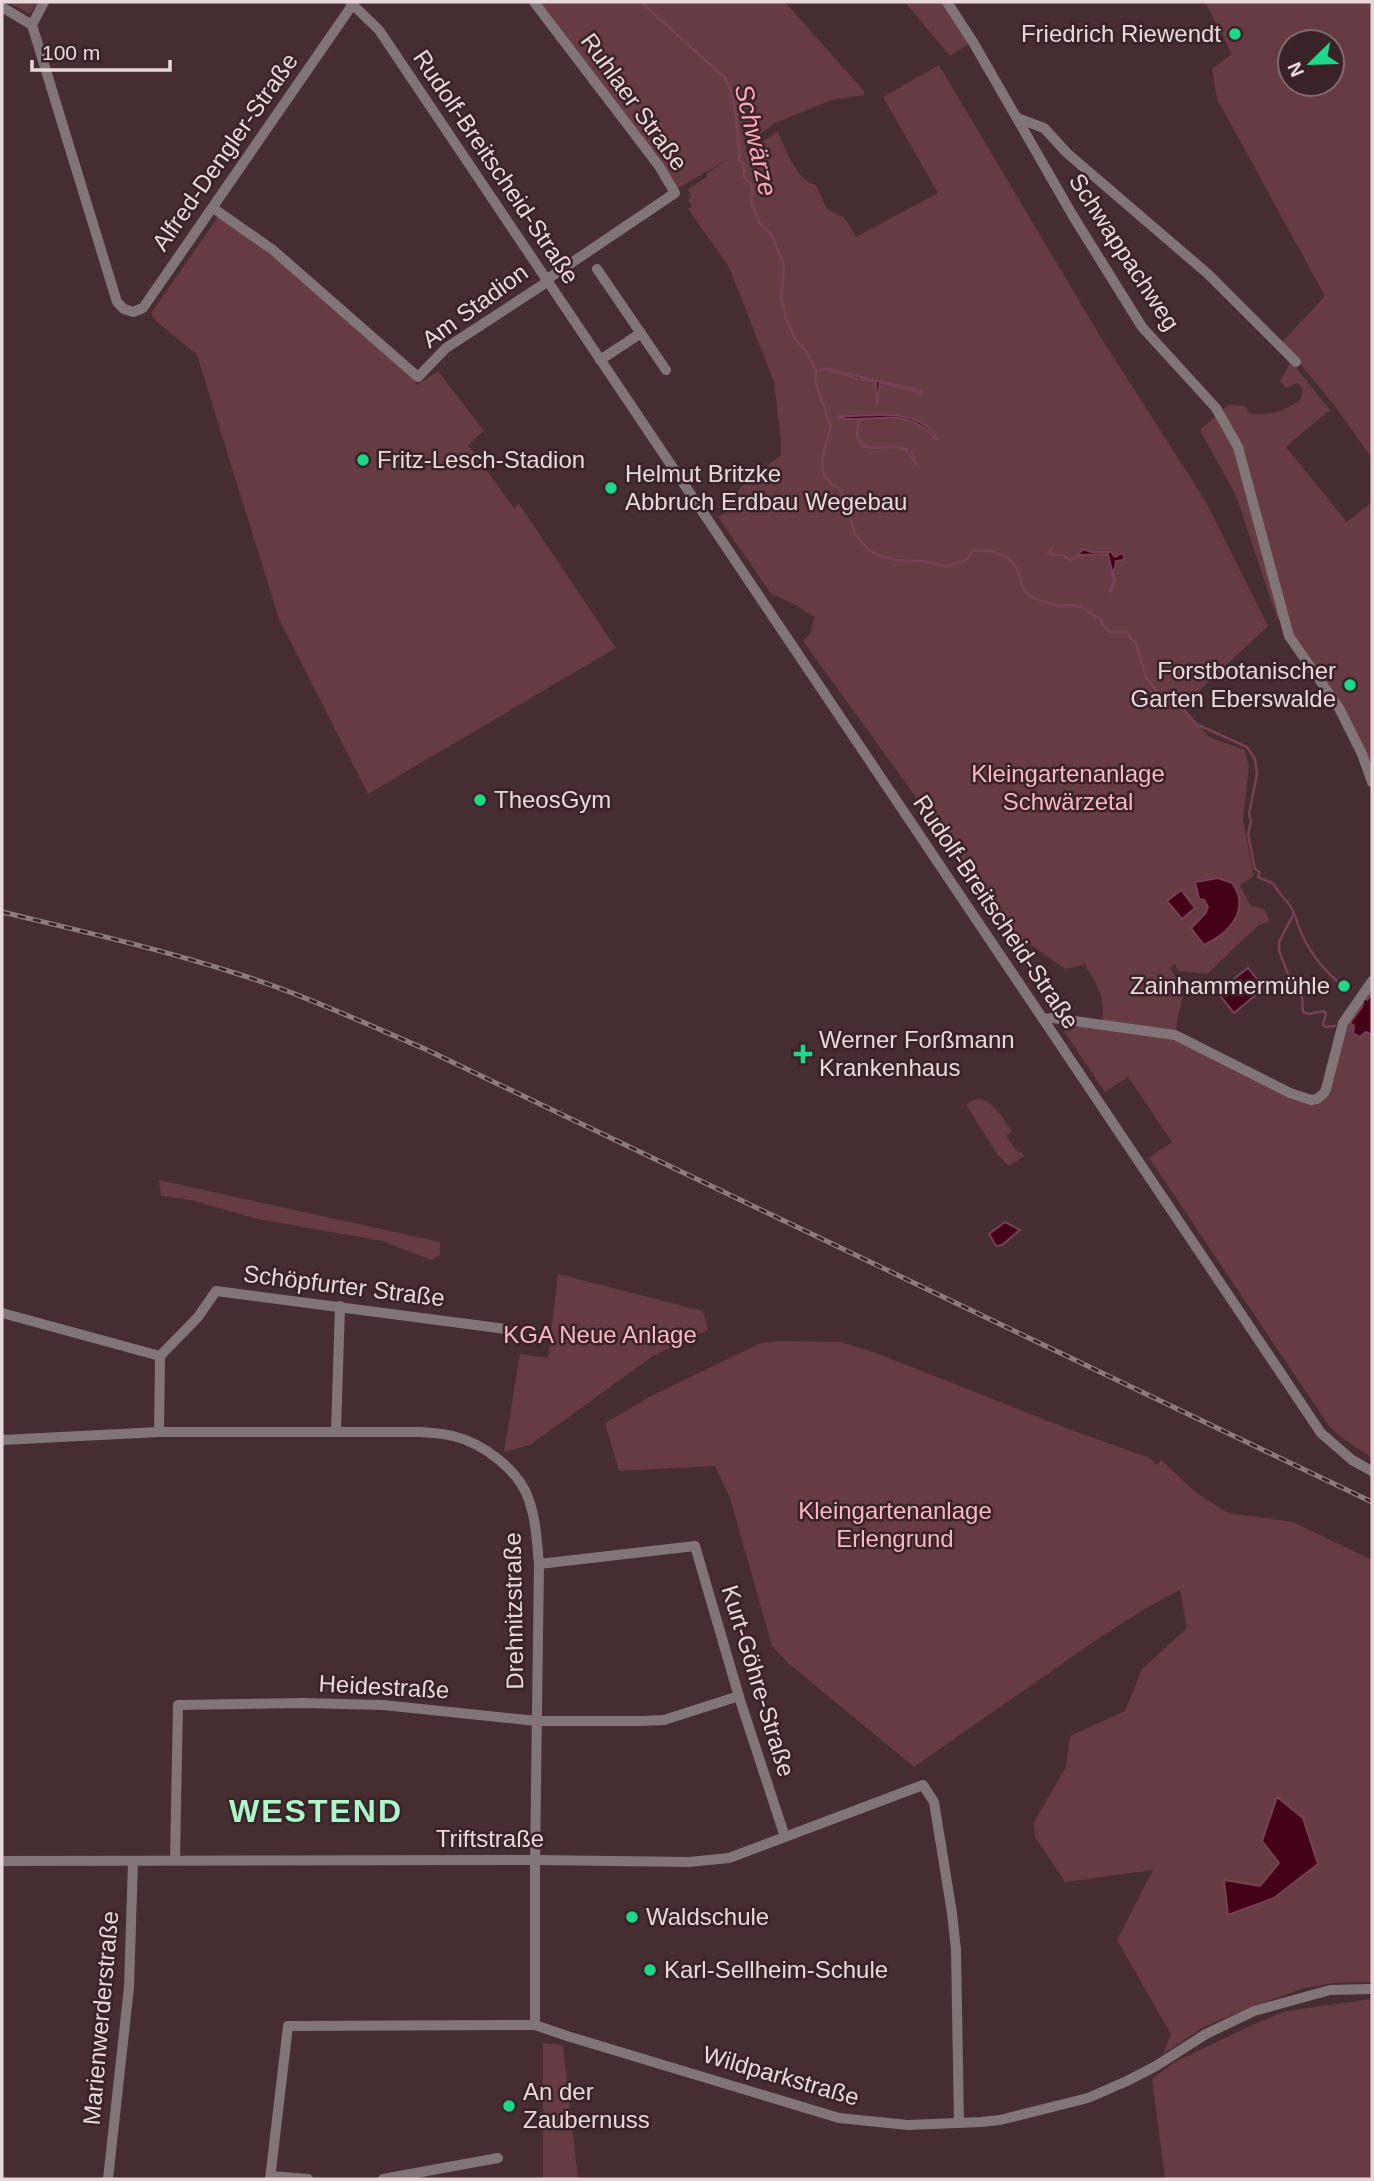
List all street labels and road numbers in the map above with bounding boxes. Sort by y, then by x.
street label: Ruhlaer Straße [576,28,693,175]
street label: Rudolf-Breitscheid-Straße [408,45,585,289]
street label: Alfred-Dengler-Straße [146,48,303,256]
street label: Schwappachweg [1064,168,1185,335]
street label: Am Stadion [417,258,533,353]
street label: Rudolf-Breitscheid-Straße [908,790,1085,1034]
street label: Schöpfurter Straße [242,1260,446,1311]
street label: Drehnitzstraße [499,1532,528,1690]
street label: Kurt-Göhre-Straße [717,1582,800,1780]
street label: Heidestraße [318,1670,450,1703]
street label: Triftstraße [436,1825,544,1852]
street label: Marienwerderstraße [78,1910,123,2126]
street label: Wildparkstraße [700,2040,862,2111]

